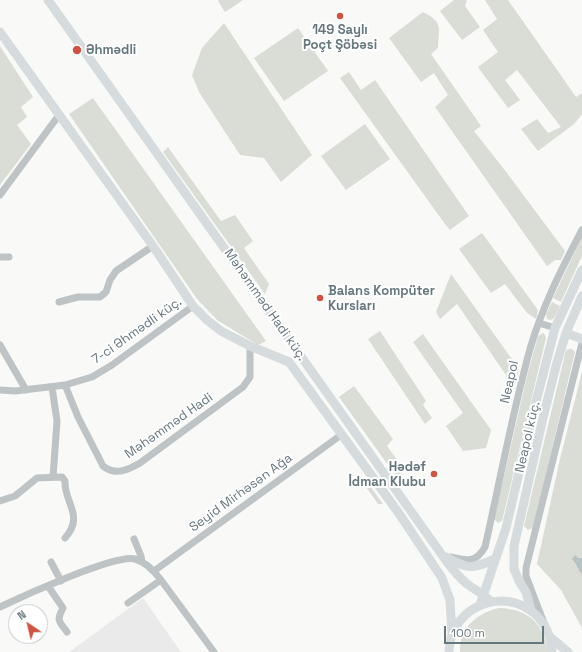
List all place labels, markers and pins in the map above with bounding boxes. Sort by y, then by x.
marker: 149 Saylı Poçt Şöbəsi [335,11,345,21]
place label: 149 Saylı Poçt Şöbəsi [303,22,377,53]
place label: Əhmədli [86,42,136,58]
marker: Əhmədli [71,44,83,56]
place label: Balans Kompüter Kursları [328,283,435,314]
marker: Balans Kompüter Kursları [315,293,325,303]
place label: Hədəf İdman Klubu [348,459,426,490]
marker: Hədəf İdman Klubu [429,469,439,479]

